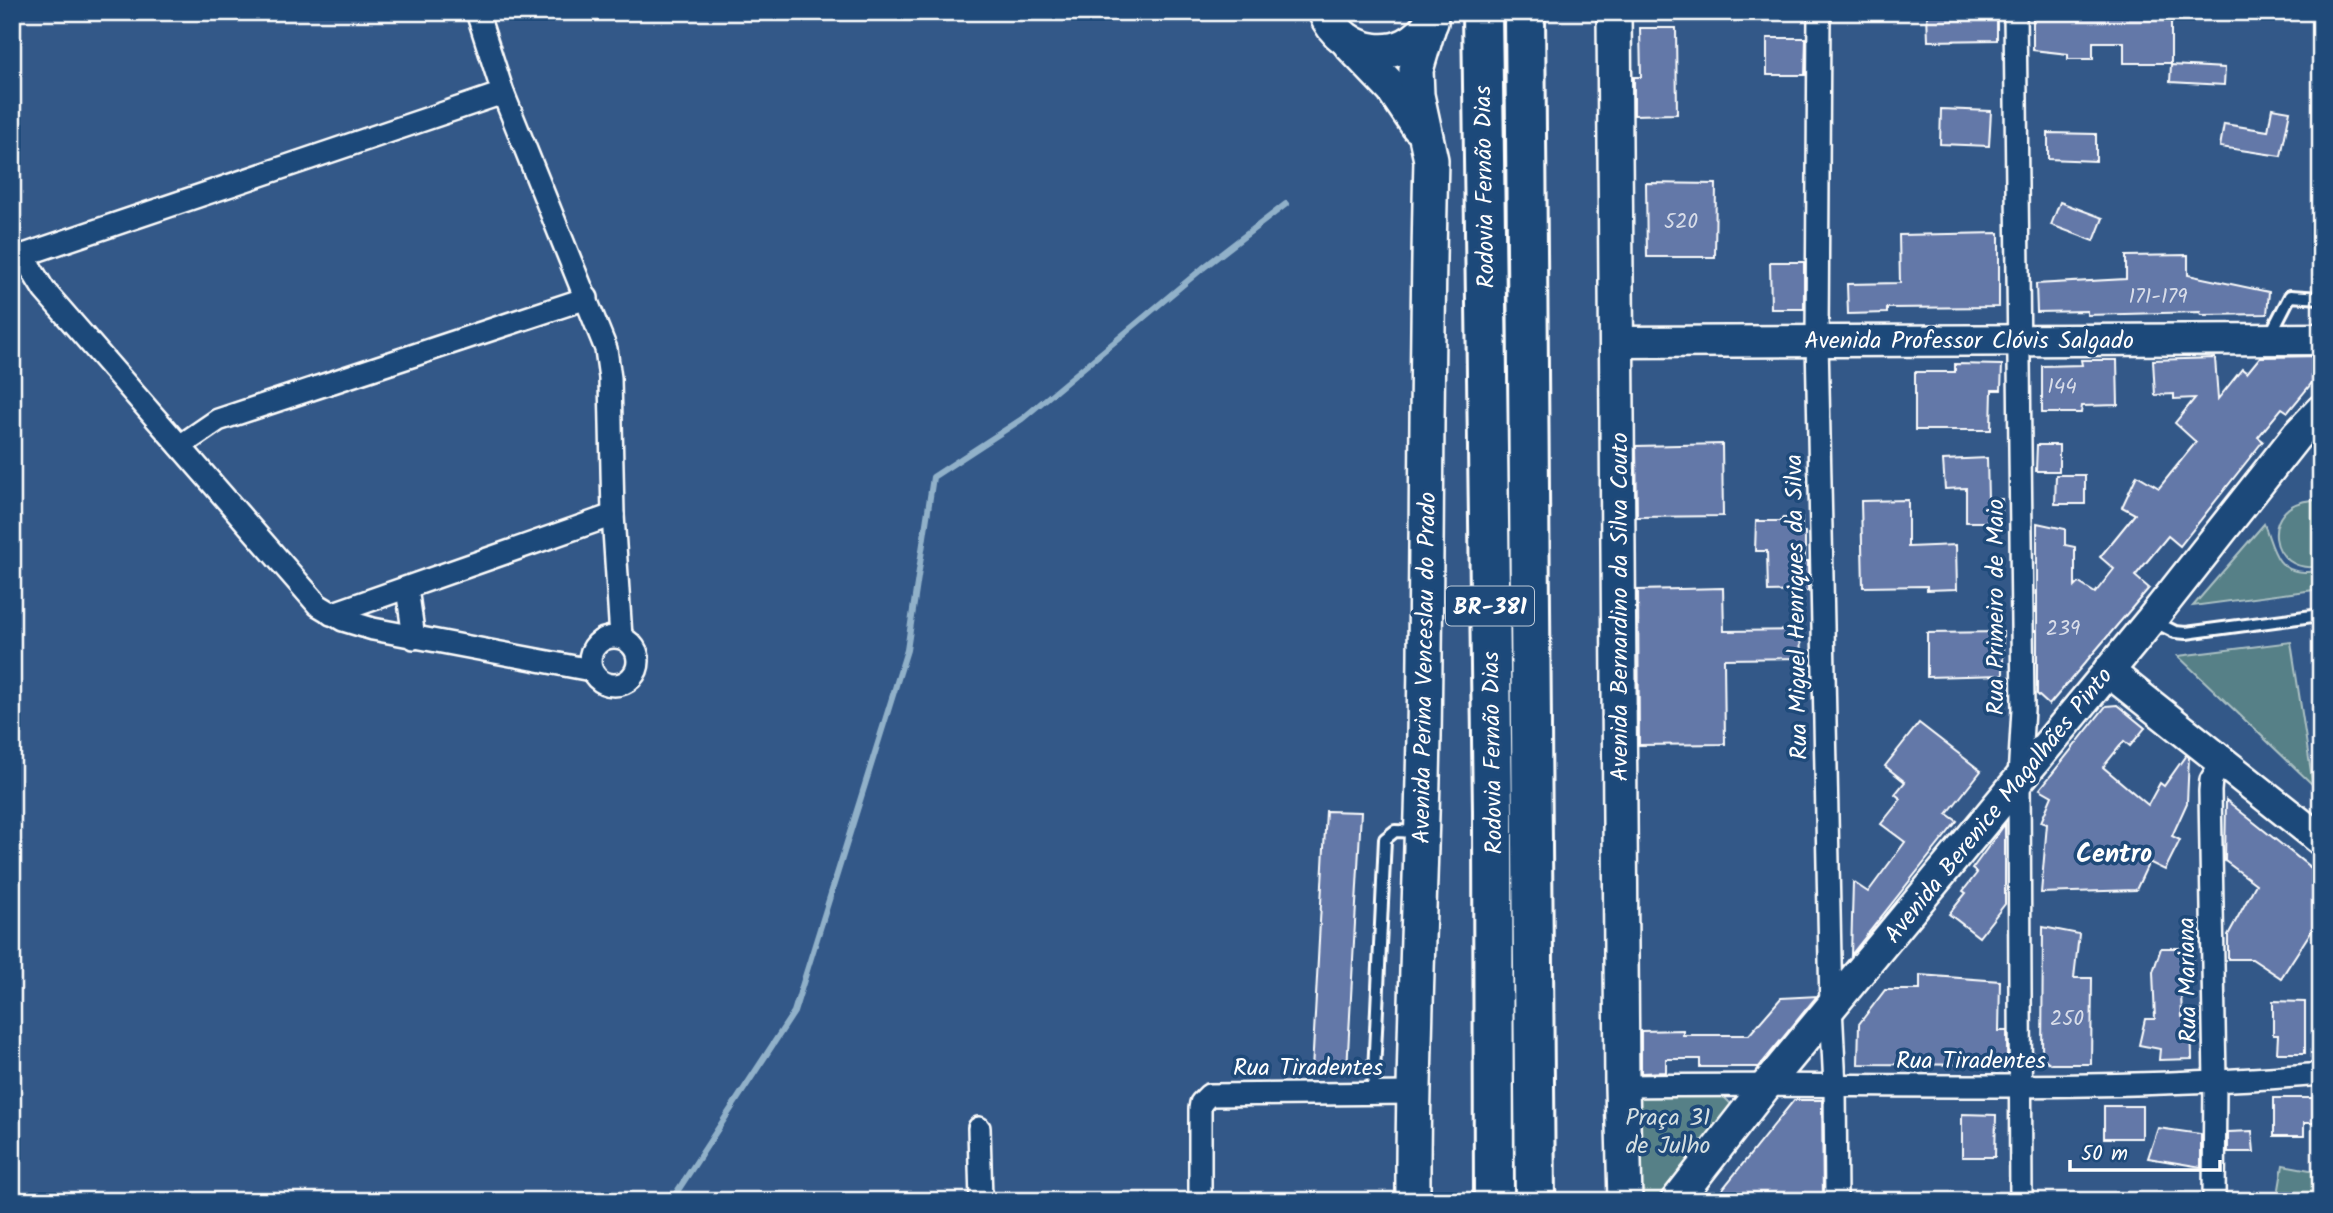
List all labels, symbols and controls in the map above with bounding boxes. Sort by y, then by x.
street label: Rodovia Fernão Dias [1464,85,1507,289]
house number: 520 [1664,206,1698,239]
house number: 171-179 [2128,281,2188,314]
street label: Avenida Professor Clóvis Salgado [1804,322,2134,361]
house number: 144 [2047,371,2077,404]
street label: Avenida Bernardino da Silva Couto [1601,432,1640,782]
street label: Rua Miguel Henriques da Silva [1775,454,1820,760]
street label: Avenida Perina Venceslau do Prado [1403,492,1448,844]
street label: Rua Primeiro de Maio [1977,499,2016,715]
road number: BR-381 [1446,586,1534,626]
house number: 239 [2046,613,2080,646]
street label: Rodovia Fernão Dias [1472,651,1515,855]
street label: Avenida Berenice Magalhães Pinto [1875,659,2123,953]
district label: Centro [2076,834,2152,876]
street label: Rua Mariana [2168,917,2209,1043]
house number: 250 [2050,1003,2084,1036]
street label: Rua Tiradentes [1896,1042,2046,1081]
street label: Rua Tiradentes [1233,1049,1383,1088]
park label: Praça 31 de Julho [1625,1099,1711,1166]
scale bar [2070,1129,2221,1173]
text: 50 m [2081,1138,2128,1171]

